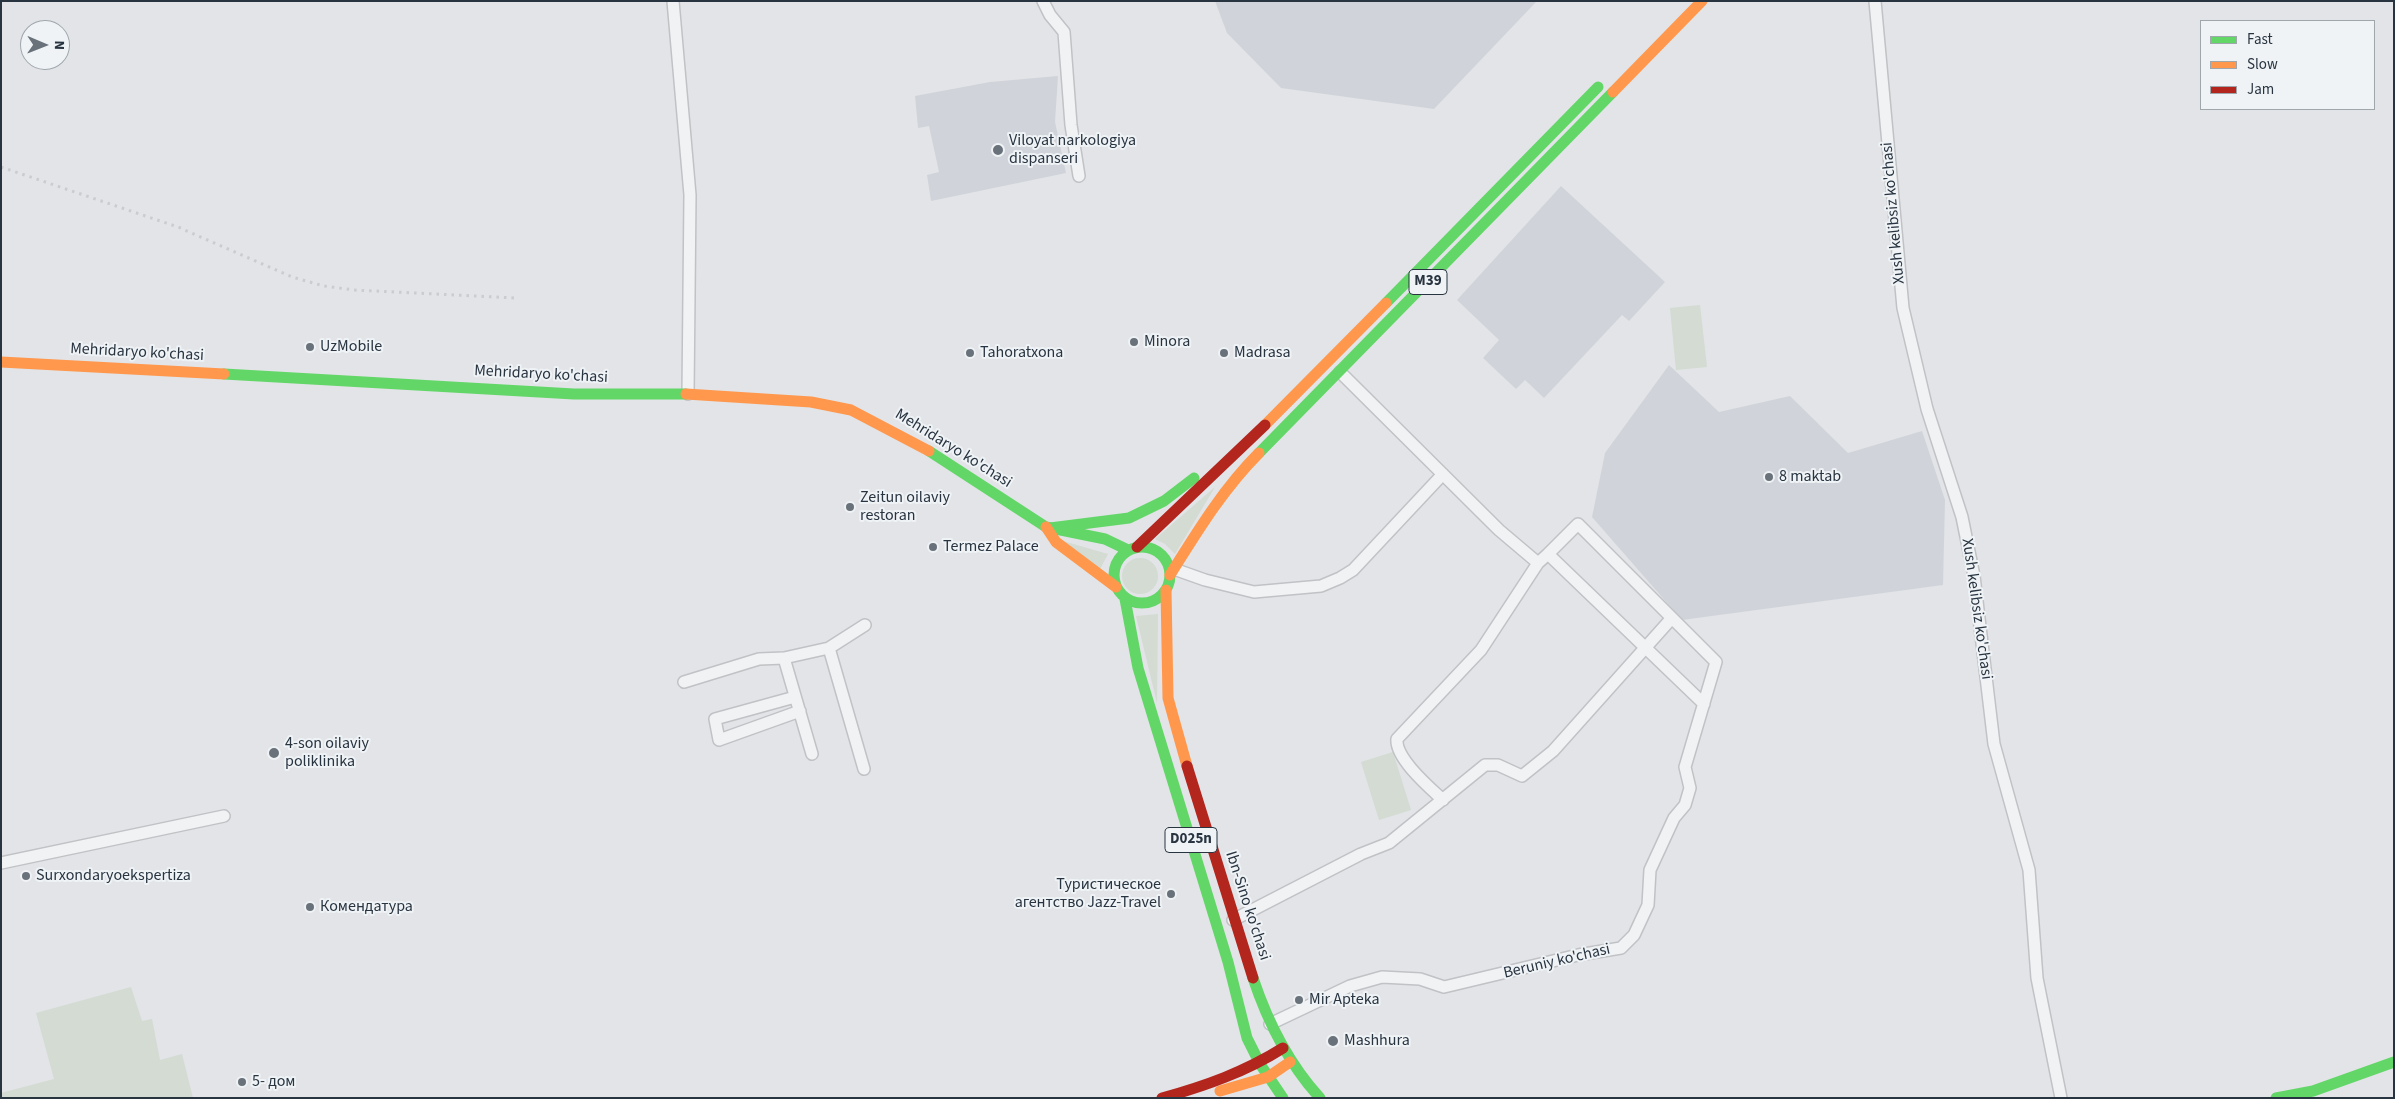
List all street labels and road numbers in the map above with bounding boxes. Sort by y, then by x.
street label: Xush kelibsiz ko'chasi [1878,141,1910,285]
road number: M39 [1409,270,1447,294]
street label: Мehridaryo ko'chasi [70,340,204,366]
street label: Мehridaryo ko'chasi [474,362,608,388]
street label: Мehridaryo ko'chasi [891,405,1015,493]
street label: Xush kelibsiz ko'chasi [1957,537,1995,681]
road number: D025n [1165,828,1217,852]
street label: Ibn-Sino ko'chasi [1220,849,1274,963]
street label: Beruniy ko'chasi [1502,940,1612,984]

